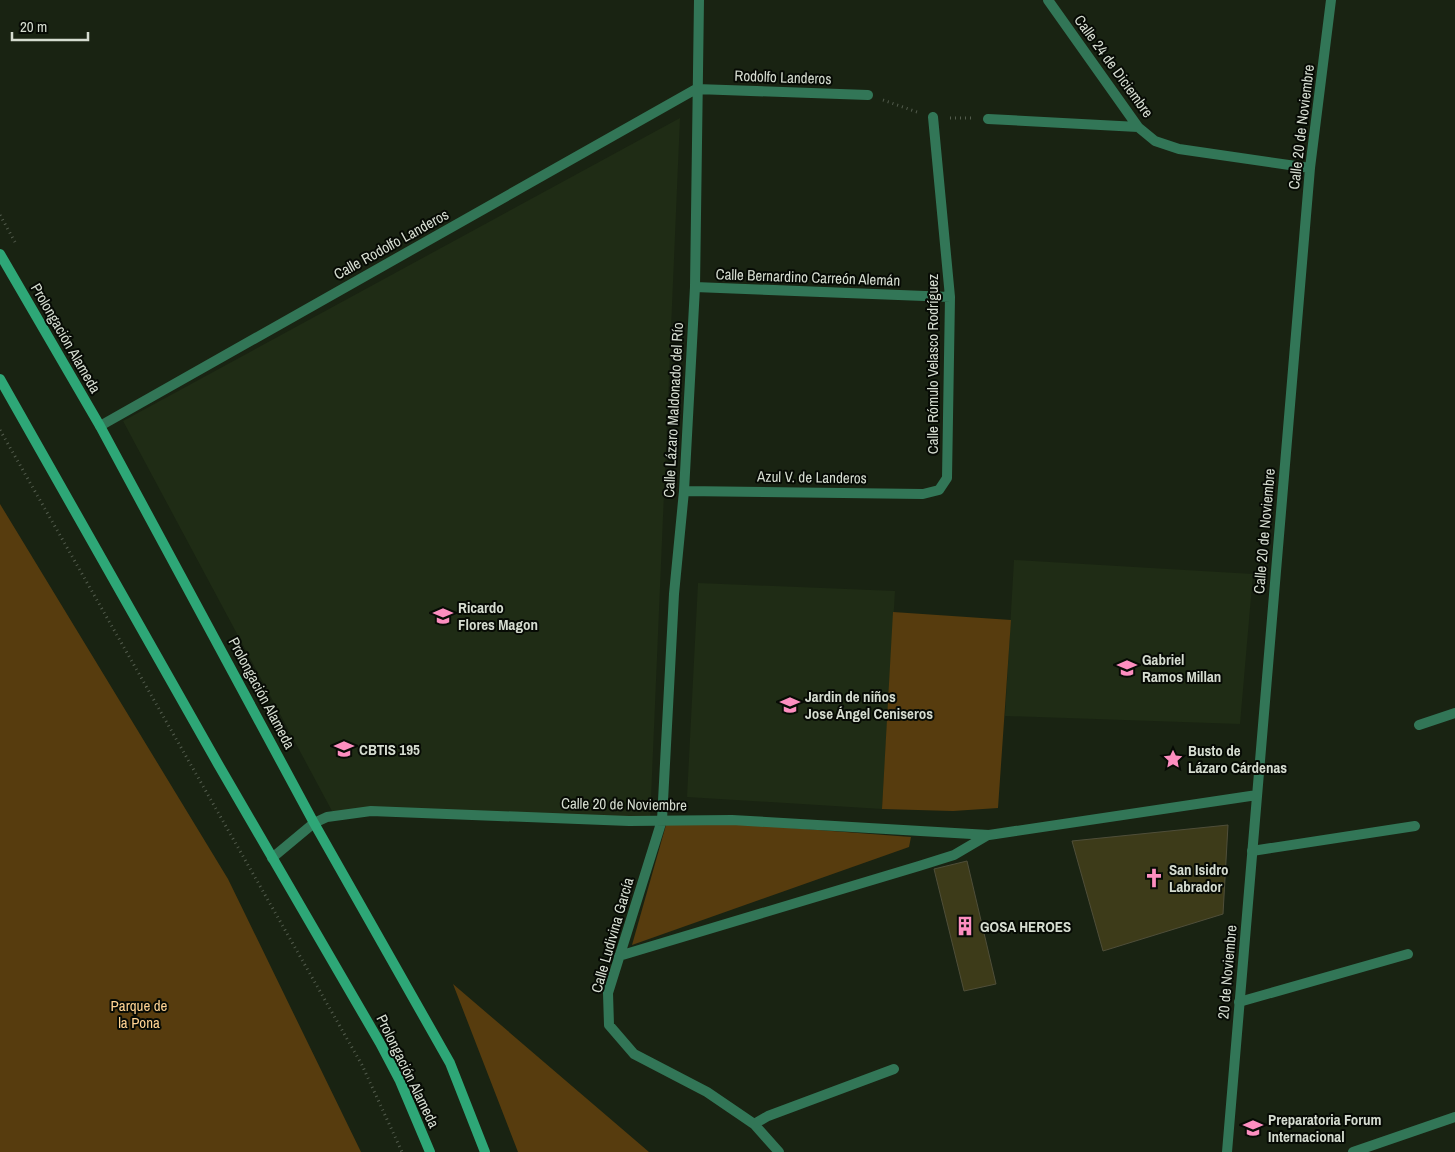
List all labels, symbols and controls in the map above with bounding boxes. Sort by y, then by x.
scale bar [12,10,89,42]
street label: Calle 24 de Diciembre [1070,10,1159,122]
text: 20 m [20,16,47,37]
street label: Calle 20 de Noviembre [1283,63,1319,191]
street label: Rodolfo Landeros [734,65,832,89]
street label: Calle Rodolfo Landeros [330,204,452,284]
street label: Calle Bernardino Carreón Alemán [715,263,901,291]
street label: Calle Rómulo Velasco Rodríguez [922,274,943,454]
street label: Prolongación Alameda [26,279,106,397]
street label: Calle Lázaro Maldonado del Río [658,322,688,498]
street label: Azul V. de Landeros [756,466,867,488]
street label: Calle 20 de Noviembre [1248,467,1280,595]
place label: Ricardo Flores Magon [458,597,538,635]
school or university icon: Ricardo Flores Magon [432,605,454,627]
street label: Prolongación Alameda [224,633,300,753]
place label: Gabriel Ramos Millan [1142,649,1221,687]
school or university icon: Gabriel Ramos Millan [1116,657,1138,679]
place label: Jardin de niños Jose Ángel Ceniseros [805,686,933,724]
school or university icon: Jardin de niños Jose Ángel Ceniseros [779,694,801,716]
school or university icon: CBTIS 195 [333,738,355,760]
place label: CBTIS 195 [359,739,420,760]
place label: Busto de Lázaro Cárdenas [1188,740,1287,778]
place icon: Busto de Lázaro Cárdenas [1162,748,1184,770]
street label: Calle 20 de Noviembre [561,792,687,816]
place label: San Isidro Labrador [1169,859,1228,897]
church icon: San Isidro Labrador [1143,867,1165,889]
street label: Calle Ludivina García [586,875,639,995]
building icon: GOSA HEROES [954,915,976,937]
place label: GOSA HEROES [980,916,1071,937]
street label: 20 de Noviembre [1212,924,1242,1020]
park label: Parque de la Pona [111,995,168,1033]
street label: Prolongación Alameda [371,1011,445,1131]
place label: Preparatoria Forum Internacional [1268,1109,1382,1147]
school or university icon: Preparatoria Forum Internacional [1242,1117,1264,1139]

